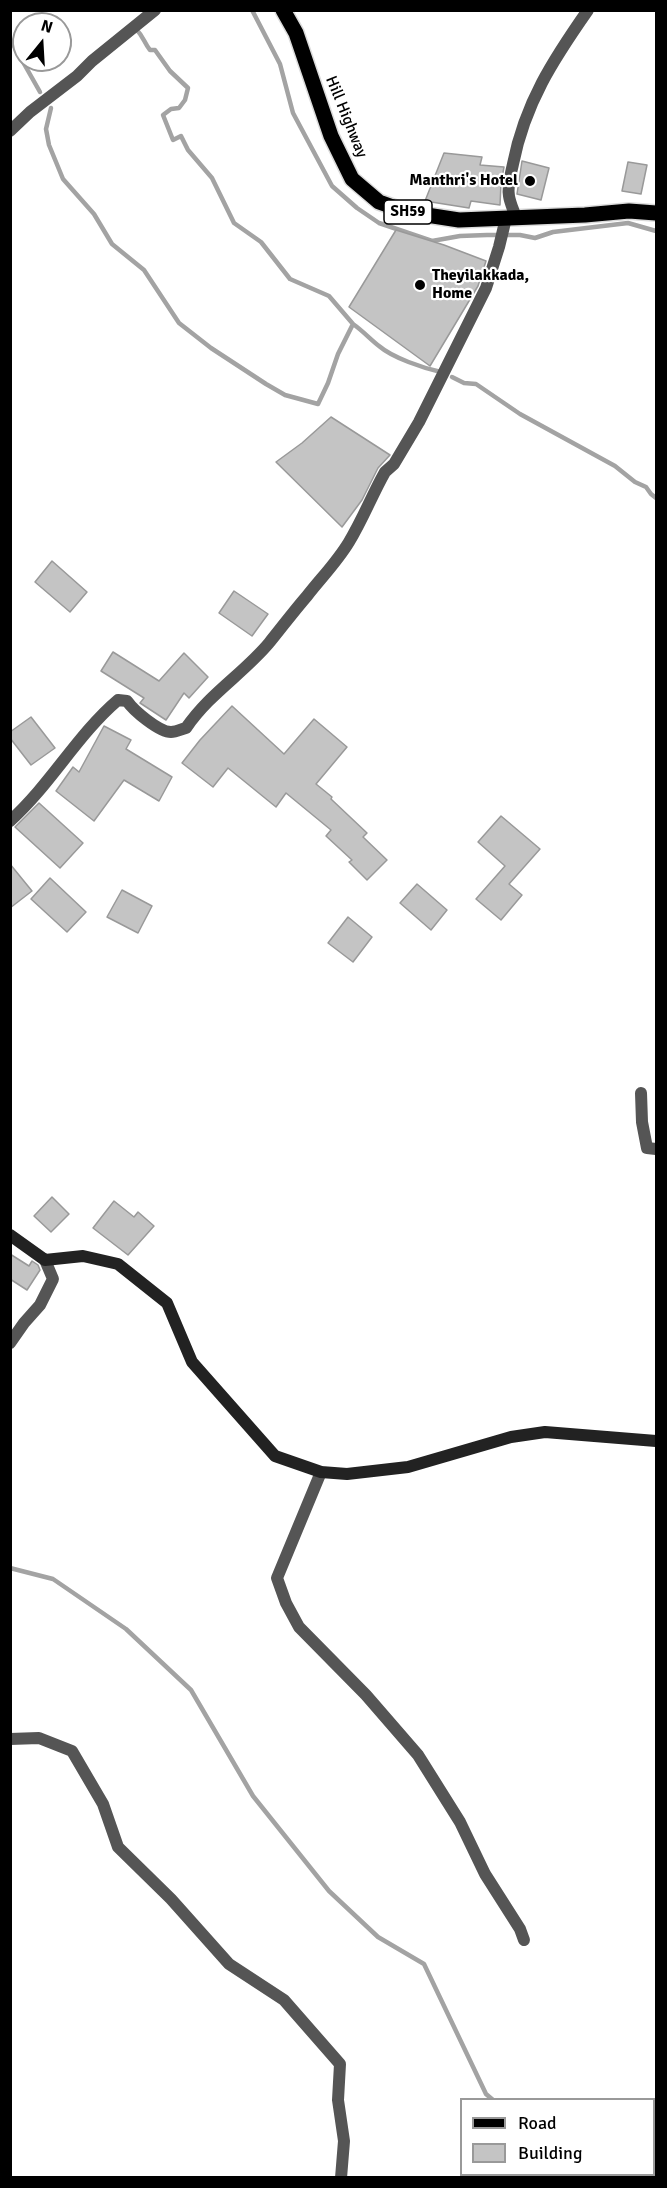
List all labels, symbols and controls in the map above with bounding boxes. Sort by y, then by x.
north arrow [12,12,72,72]
text: N [39,16,55,38]
street label: Hill Highway [321,73,371,161]
place label: Manthri's Hotel [409,171,518,191]
marker: Manthri's Hotel [523,174,537,188]
road number: SH59 [384,200,432,224]
place label: Theyilakkada, Home [432,266,529,304]
marker: Theyilakkada, Home [413,278,427,292]
legend [460,2098,655,2176]
text: Road [518,2112,557,2134]
text: Building [518,2142,582,2164]

